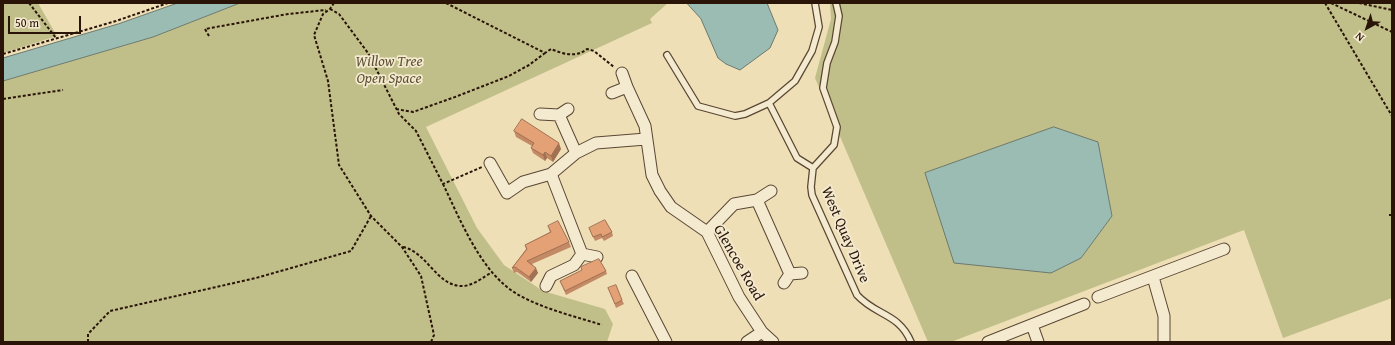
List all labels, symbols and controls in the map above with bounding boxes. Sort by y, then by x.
scale bar [10,8,83,34]
north arrow [1347,8,1387,48]
text: 50 m [15,14,39,31]
text: N [1351,29,1367,46]
park label: Willow Tree Open Space [356,53,422,88]
street label: West Quay Drive [817,184,873,286]
street label: Glencoe Road [709,222,767,304]

